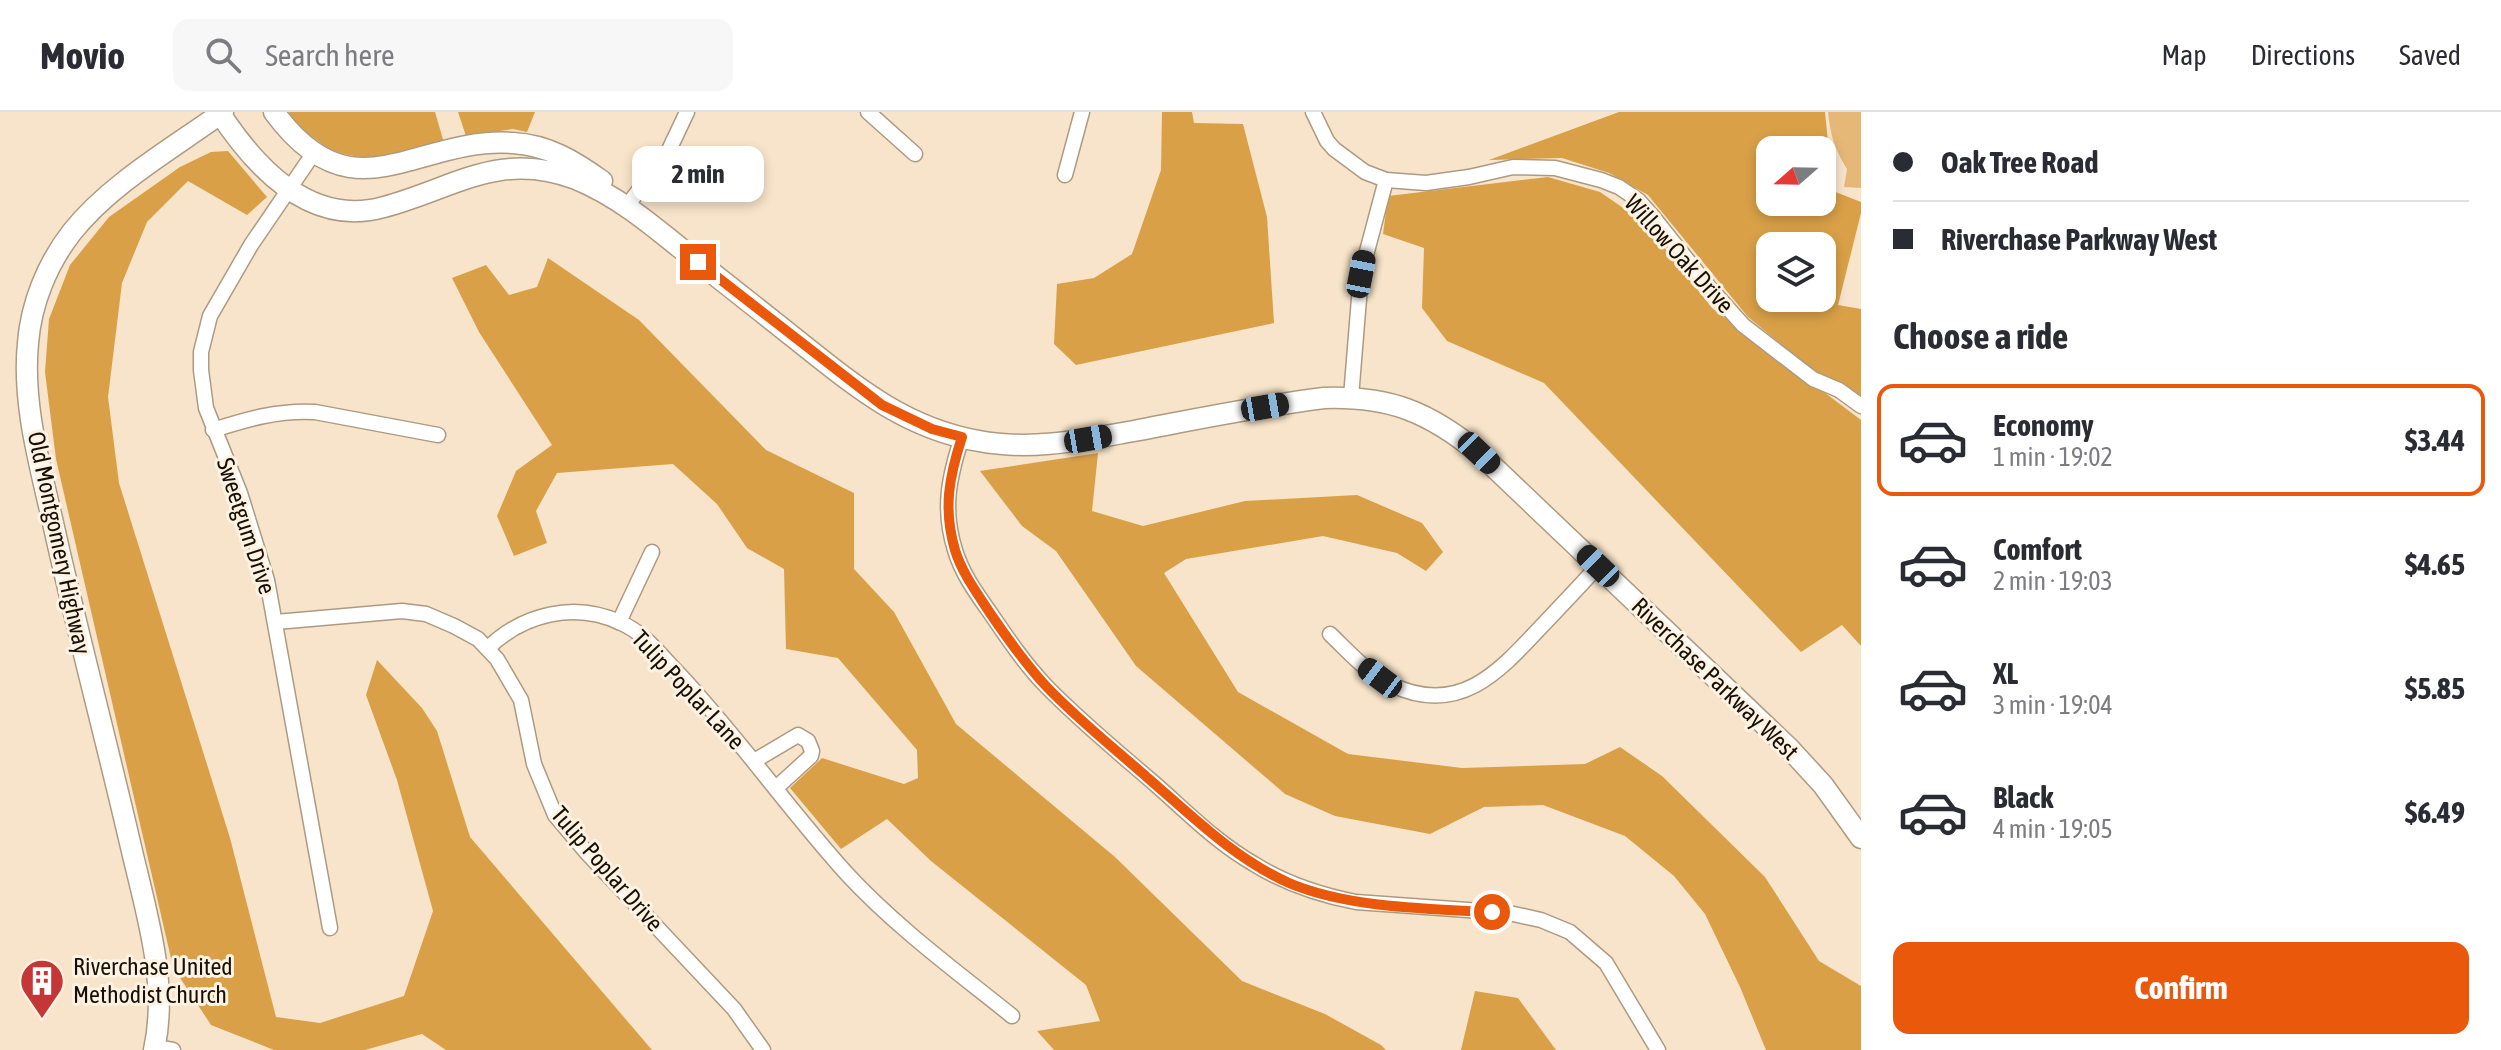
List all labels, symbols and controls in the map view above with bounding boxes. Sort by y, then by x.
search box [173,19,733,91]
icon: search [201,33,245,77]
text: Movio [40,34,125,77]
text: Search here [265,38,395,72]
text: Map [2162,39,2207,71]
text: Directions [2251,39,2355,71]
text: Saved [2399,39,2461,71]
north arrow [1756,136,1836,216]
map controls [1756,136,1836,312]
text: Oak Tree Road [1941,145,2098,179]
callout: 2 min [632,146,764,202]
text: 2 min [671,159,725,189]
street label: Willow Oak Drive [1619,189,1739,318]
text: Riverchase Parkway West [1941,222,2217,256]
button: layers [1756,232,1836,312]
route end [680,244,716,280]
car [1345,248,1377,300]
text: Choose a ride [1893,315,2068,357]
car [1239,391,1291,423]
icon: car [1897,404,1969,476]
text: Economy [1993,408,2094,442]
car [1062,423,1114,455]
text: $3.44 [2405,423,2465,457]
car [1453,428,1505,478]
street label: Old Montgomery Highway [23,429,96,657]
text: 1 min · 19:02 [1993,442,2113,472]
street label: Sweetgum Drive [212,454,281,597]
icon: car [1897,528,1969,600]
text: Comfort [1993,532,2082,566]
car [1572,541,1624,591]
text: $4.65 [2405,547,2465,581]
text: 2 min · 19:03 [1993,566,2113,596]
street label: Riverchase Parkway West [1626,592,1804,765]
street label: Tulip Poplar Lane [626,625,750,755]
icon: car [1897,652,1969,724]
car [1354,654,1406,702]
text: XL [1993,656,2018,690]
text: $5.85 [2405,671,2465,705]
text: 3 min · 19:04 [1993,690,2113,720]
icon: car [1897,776,1969,848]
text: Black [1993,780,2053,814]
text: $6.49 [2405,795,2465,829]
street label: Tulip Poplar Drive [546,801,669,936]
text: 4 min · 19:05 [1993,814,2113,844]
route start [1474,894,1510,930]
button: Confirm [1893,942,2469,1034]
place label: Riverchase United Methodist Church [73,953,233,1008]
building icon: Riverchase United Methodist Church [18,957,66,1020]

